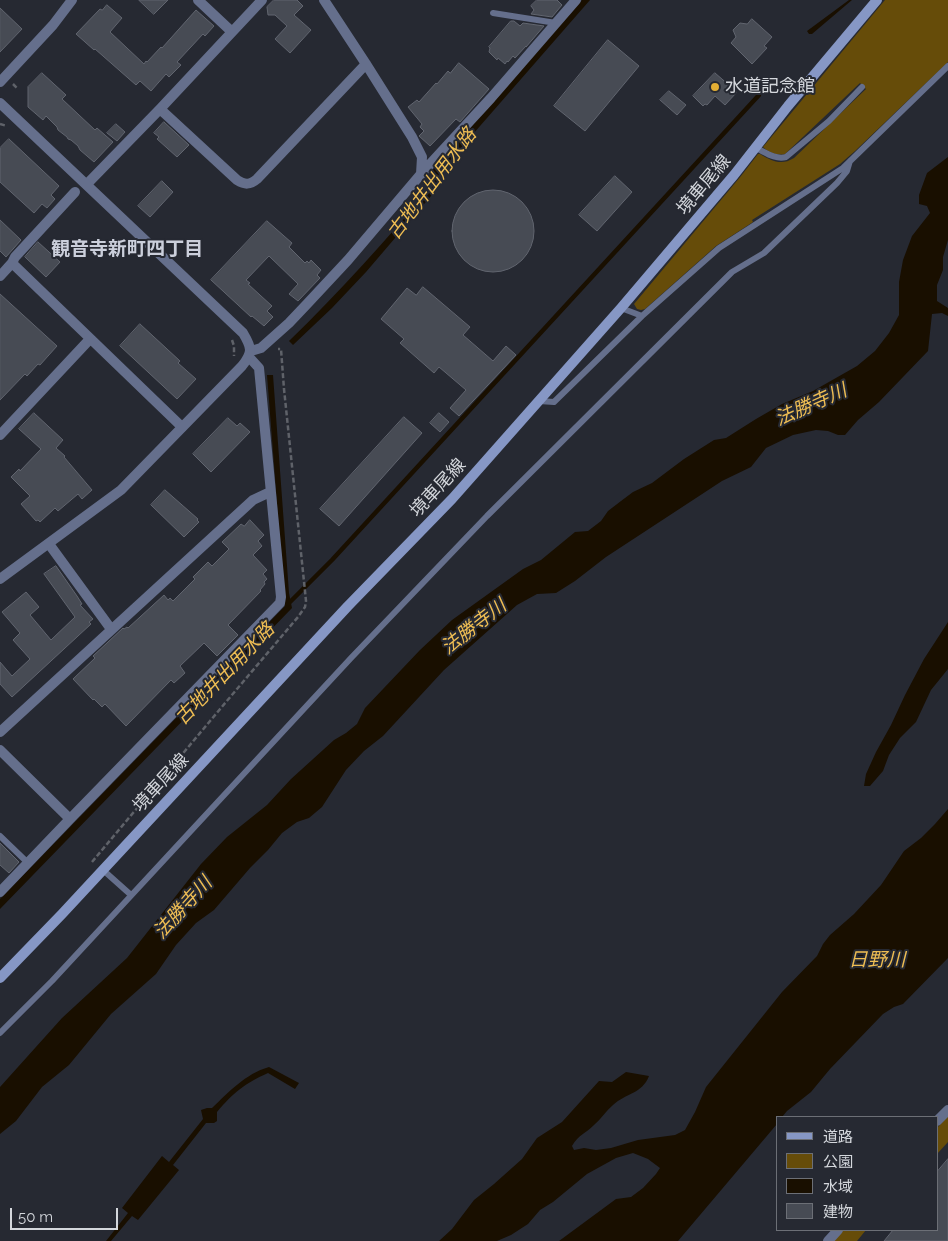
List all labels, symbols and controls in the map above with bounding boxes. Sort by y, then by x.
place label: 水道記念館 [725,76,815,98]
marker: 水道記念館 [709,81,721,93]
water label: 古地井出用水路 [383,124,481,244]
street label: 境車尾線 [673,150,735,220]
district label: 観音寺新町四丁目 [51,238,203,260]
water label: 法勝寺川 [772,379,850,431]
street label: 境車尾線 [406,454,470,522]
water label: 法勝寺川 [437,595,511,659]
water label: 古地井出用水路 [171,618,279,730]
street label: 境車尾線 [129,749,193,817]
water label: 法勝寺川 [149,872,217,944]
water label: 日野川 [849,949,905,971]
legend [776,1116,938,1231]
text: 道路 [823,1128,853,1146]
text: 公園 [823,1153,853,1171]
text: 水域 [823,1178,853,1196]
scale bar [12,1198,120,1230]
text: 建物 [823,1203,853,1221]
text: 50 m [18,1208,53,1226]

